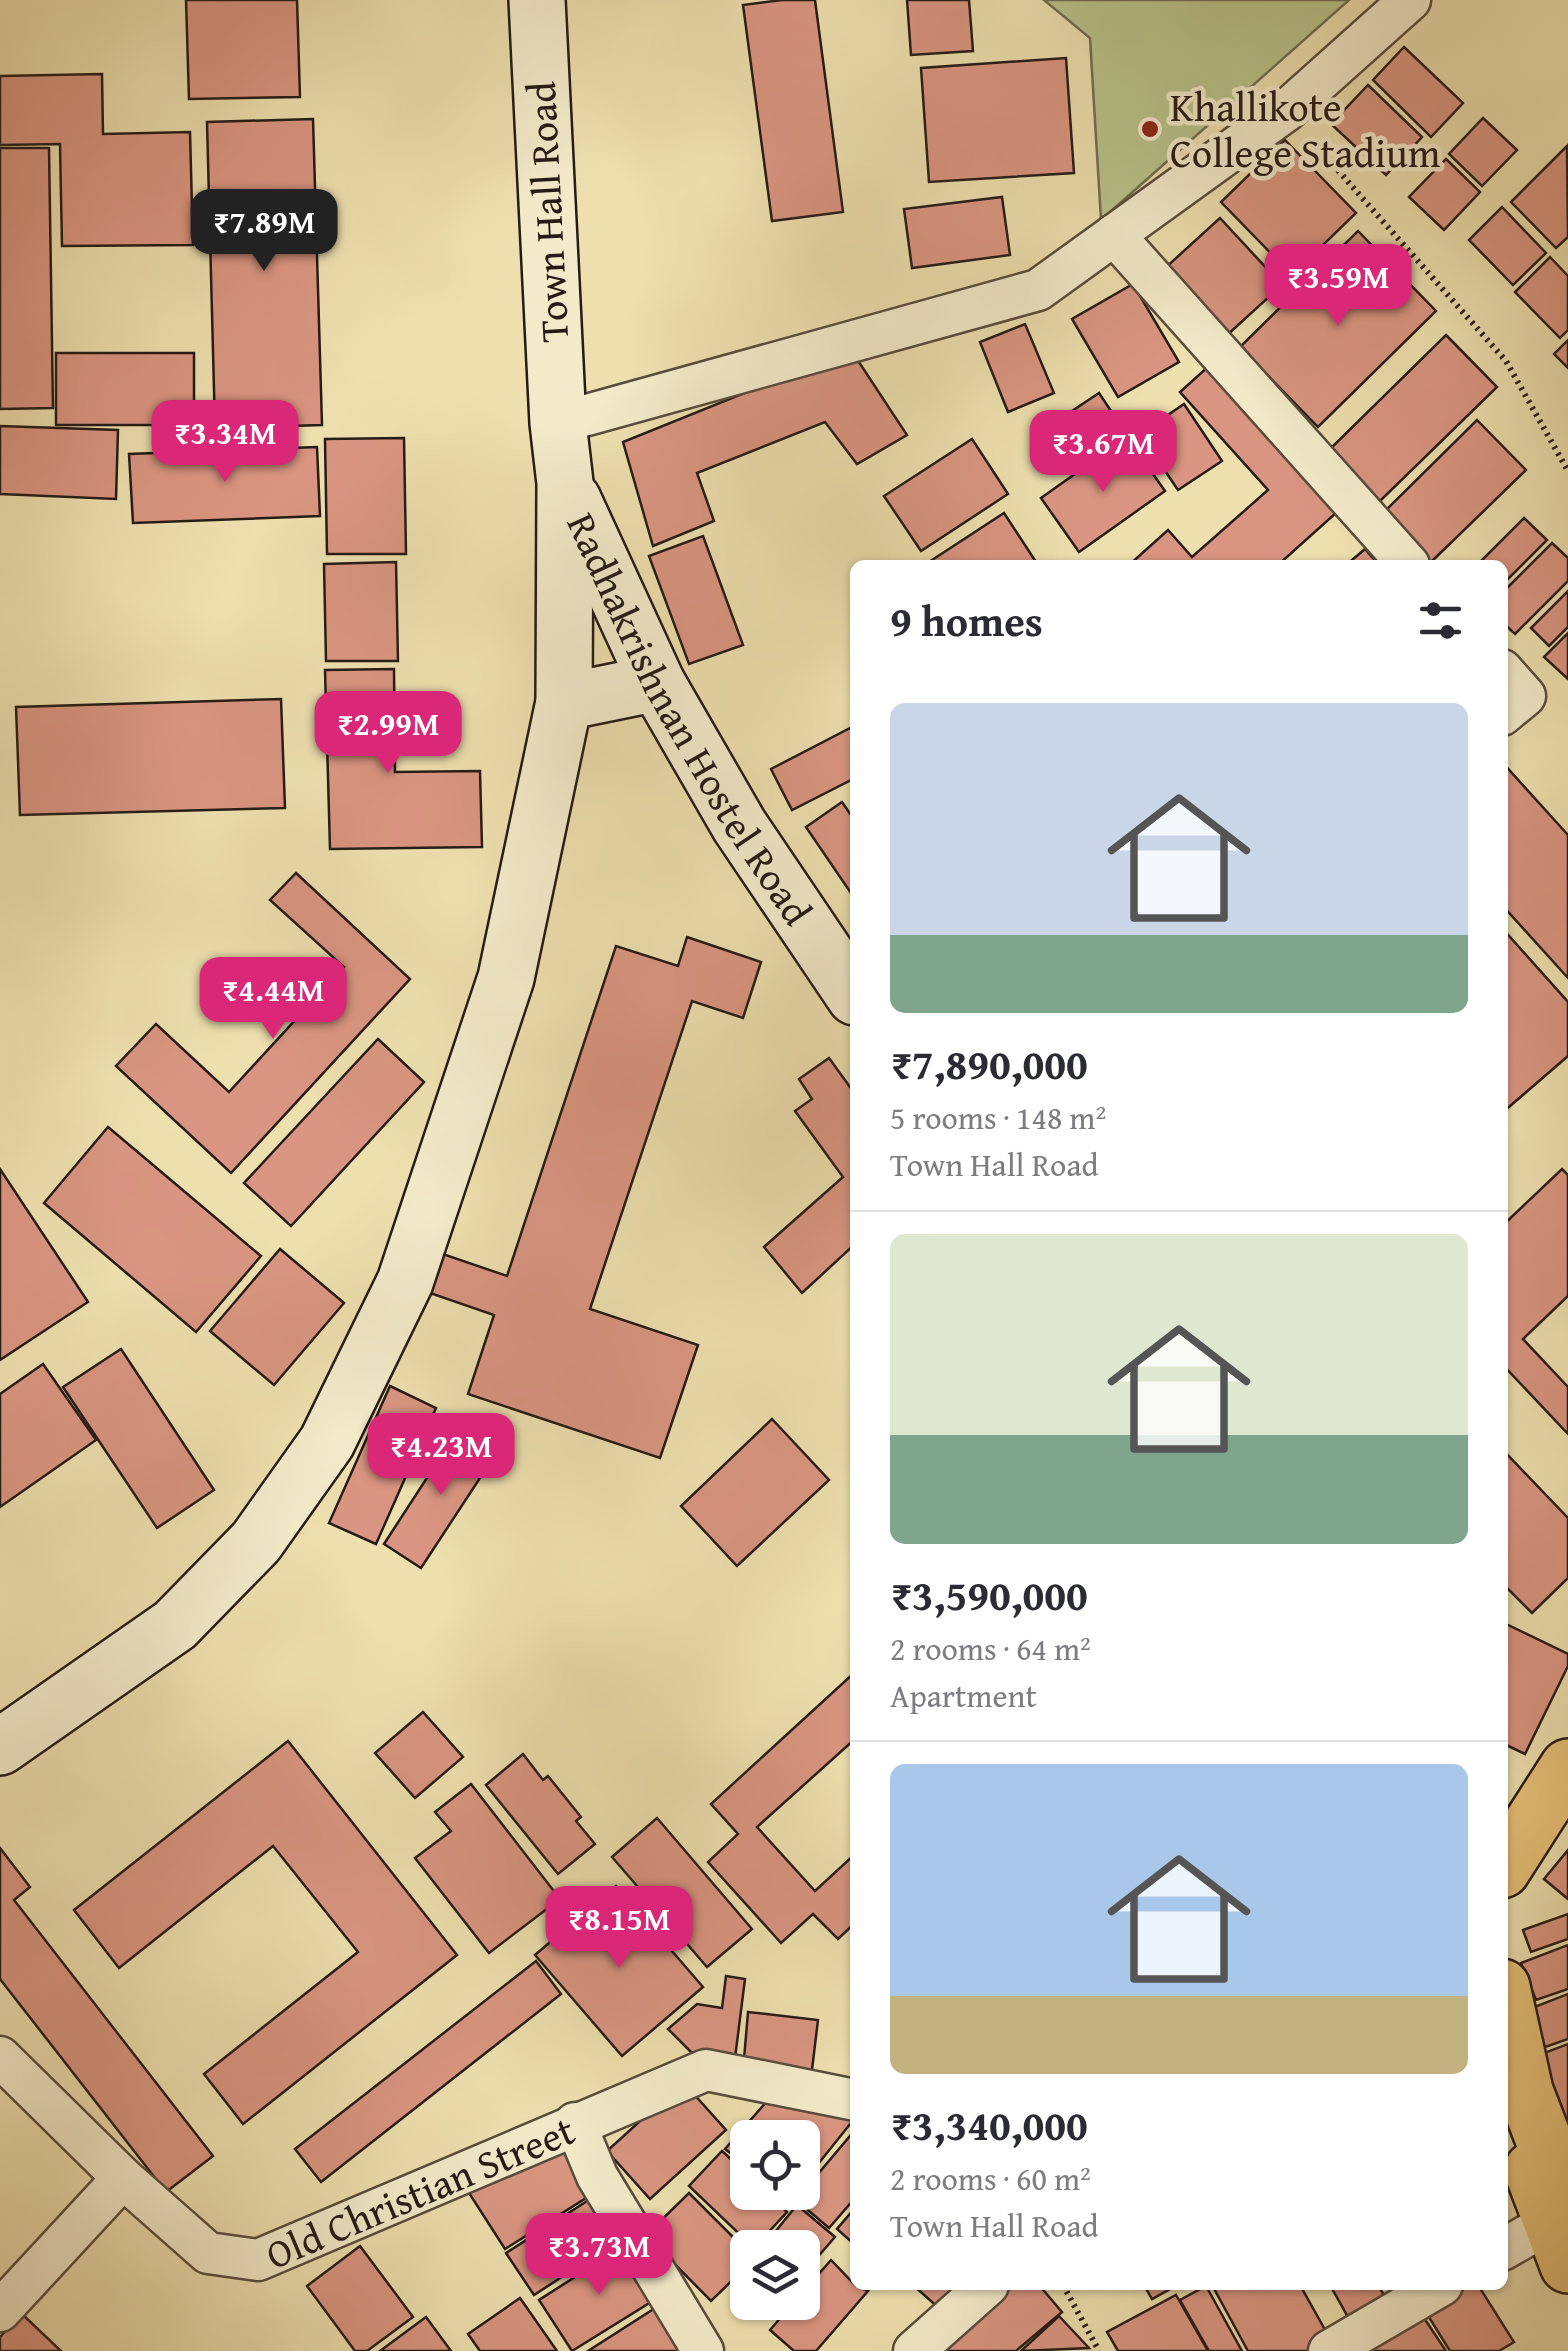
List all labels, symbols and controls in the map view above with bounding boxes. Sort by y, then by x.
place label: Khallikote College Stadium [1170,77,1441,182]
street label: Town Hall Road [511,80,583,344]
marker: Khallikote College Stadium [1139,118,1161,140]
pin: ₹7.89M [183,189,345,274]
text: ₹7.89M [213,198,315,245]
pin: ₹3.59M [1257,244,1419,329]
text: ₹3.59M [1287,253,1389,300]
pin: ₹3.34M [144,400,306,485]
text: ₹3.34M [174,409,276,456]
pin: ₹3.67M [1022,410,1184,495]
text: ₹3.67M [1052,419,1154,466]
street label: Radhakrishnan Hostel Road [553,503,828,937]
text: 9 homes [890,590,1043,651]
icon: filters [1413,593,1468,648]
pin: ₹2.99M [307,691,469,776]
text: ₹2.99M [337,700,439,747]
icon: home [1089,768,1269,948]
pin: ₹4.44M [192,957,354,1042]
text: ₹4.44M [222,966,324,1013]
text: ₹7,890,000 [890,1033,1088,1094]
text: 5 rooms · 148 m² [890,1094,1106,1141]
text: Town Hall Road [890,1141,1099,1188]
icon: home [1089,1299,1269,1479]
pin: ₹4.23M [360,1413,522,1498]
text: ₹4.23M [390,1422,492,1469]
text: ₹3,590,000 [890,1564,1088,1625]
text: 2 rooms · 64 m² [890,1625,1091,1672]
text: Apartment [890,1672,1037,1719]
icon: home [1089,1829,1269,2009]
pin: ₹8.15M [538,1886,700,1971]
text: ₹8.15M [568,1895,670,1942]
text: ₹3,340,000 [890,2094,1088,2155]
street label: Old Christian Street [256,2100,583,2283]
map controls [730,2120,820,2320]
button: locate [730,2120,820,2210]
text: 2 rooms · 60 m² [890,2155,1091,2202]
text: Town Hall Road [890,2202,1099,2249]
pin: ₹3.73M [518,2213,680,2298]
text: ₹3.73M [548,2222,650,2269]
button: layers [730,2230,820,2320]

